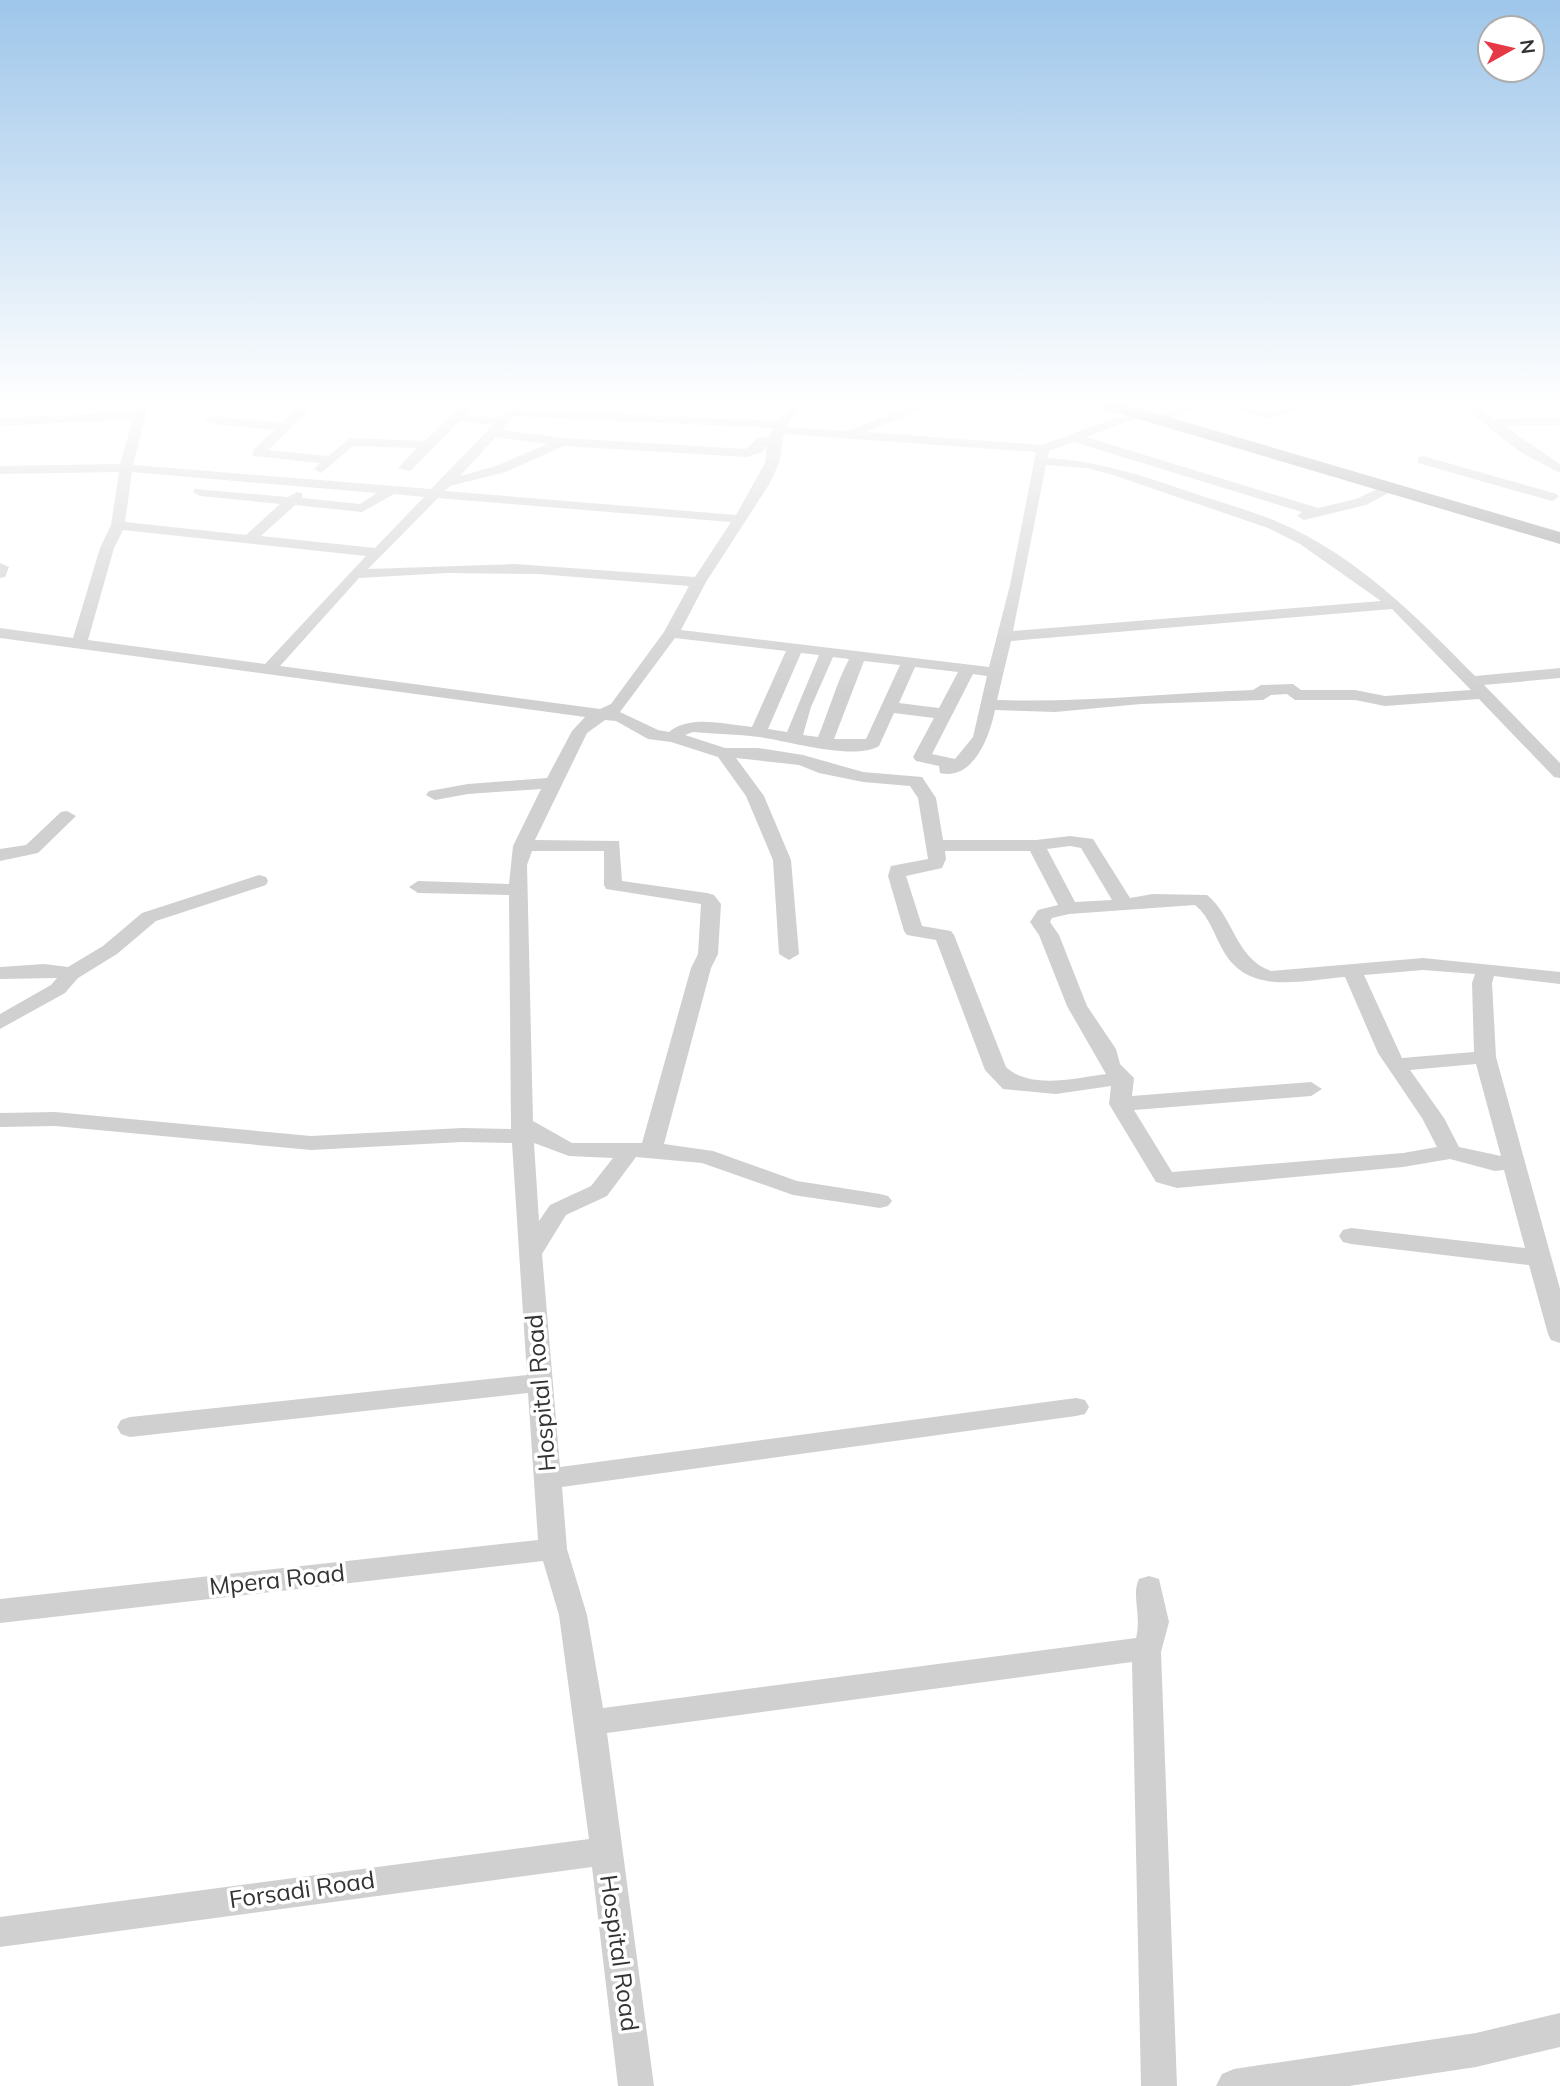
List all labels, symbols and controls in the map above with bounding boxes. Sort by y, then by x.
north arrow [1476,14,1546,84]
text: N [1515,38,1541,55]
street label: Hospital Road [518,1313,562,1473]
street label: Mpera Road [208,1557,346,1601]
street label: Forsadi Road [227,1864,377,1914]
street label: Hospital Road [594,1873,646,2033]

